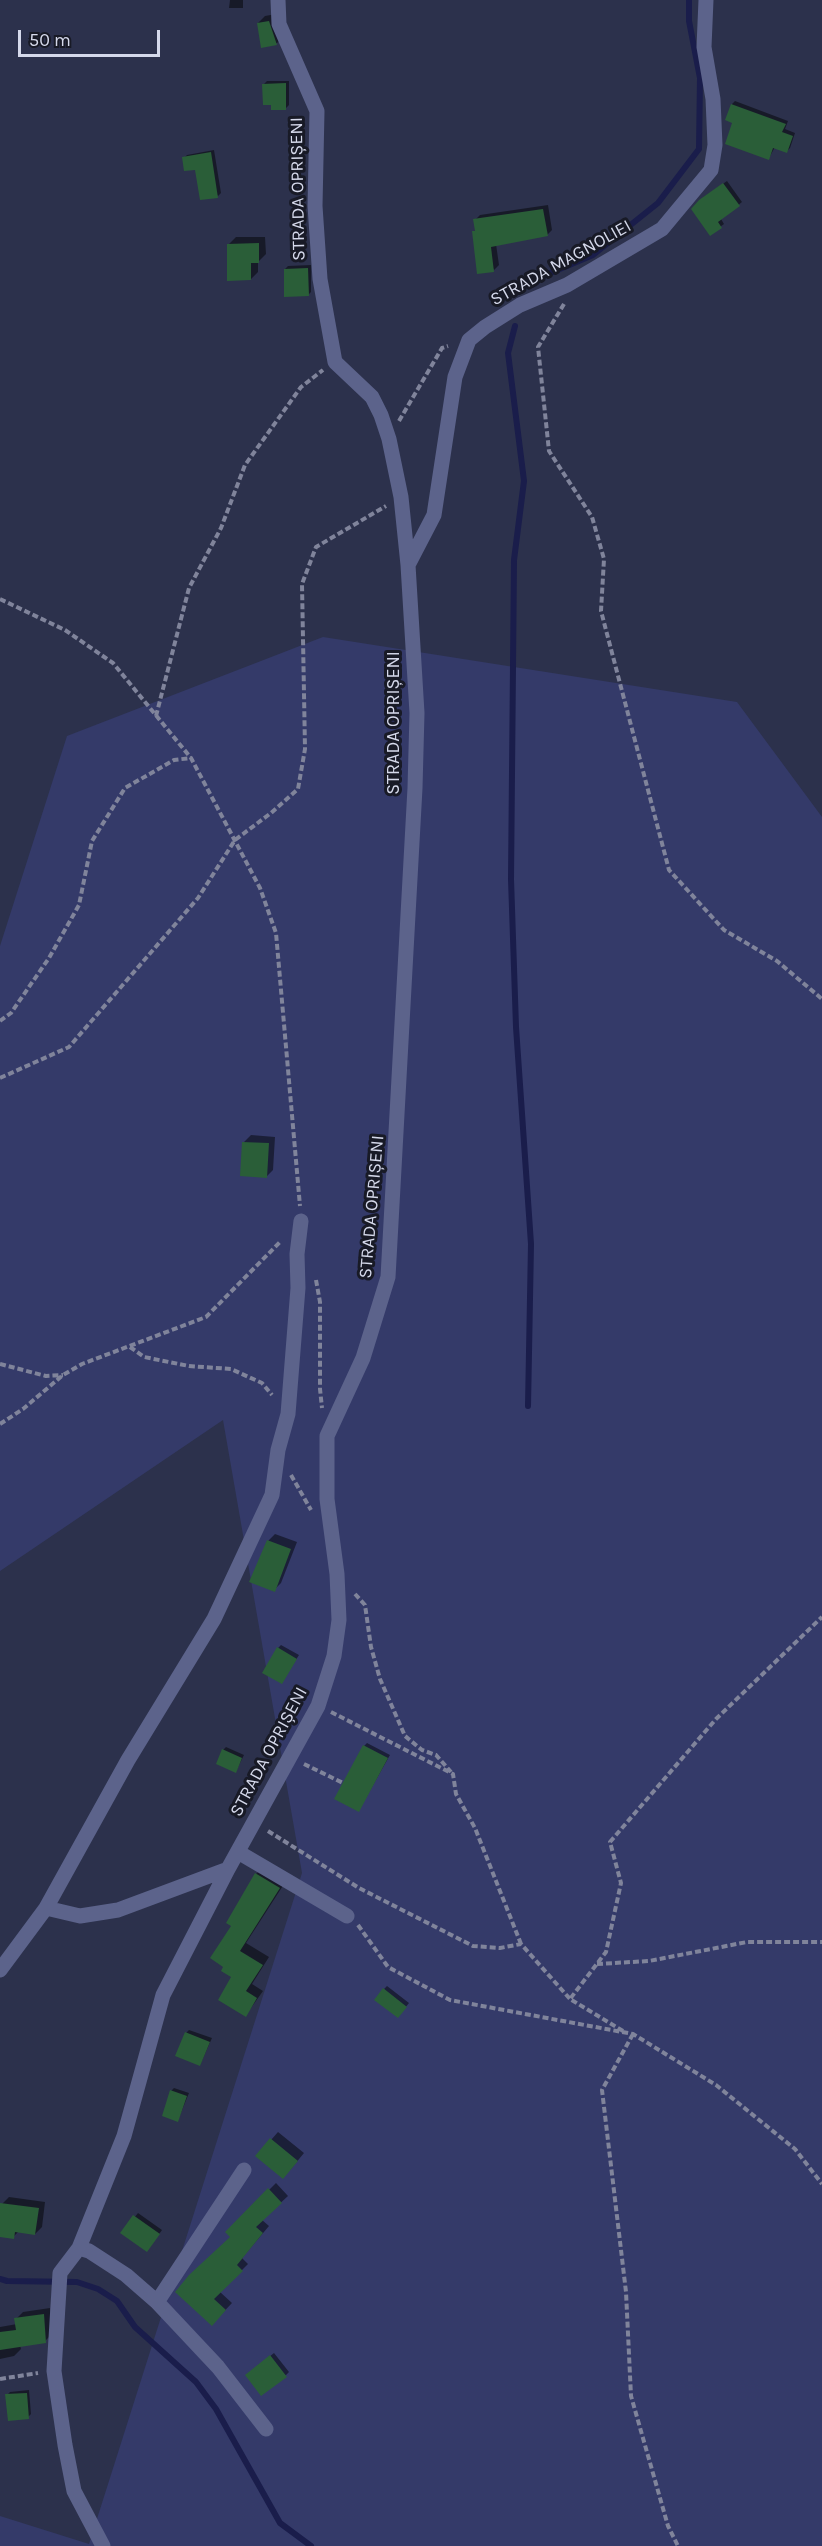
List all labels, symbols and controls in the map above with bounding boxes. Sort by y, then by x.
scale bar [21,18,164,56]
text: 50 m [29,29,71,51]
street label: STRADA OPRIȘENI [286,117,310,261]
street label: STRADA MAGNOLIEI [487,215,635,311]
street label: STRADA OPRIȘENI [383,651,405,795]
street label: STRADA OPRIȘENI [355,1134,389,1280]
street label: STRADA OPRIȘENI [226,1683,312,1821]

